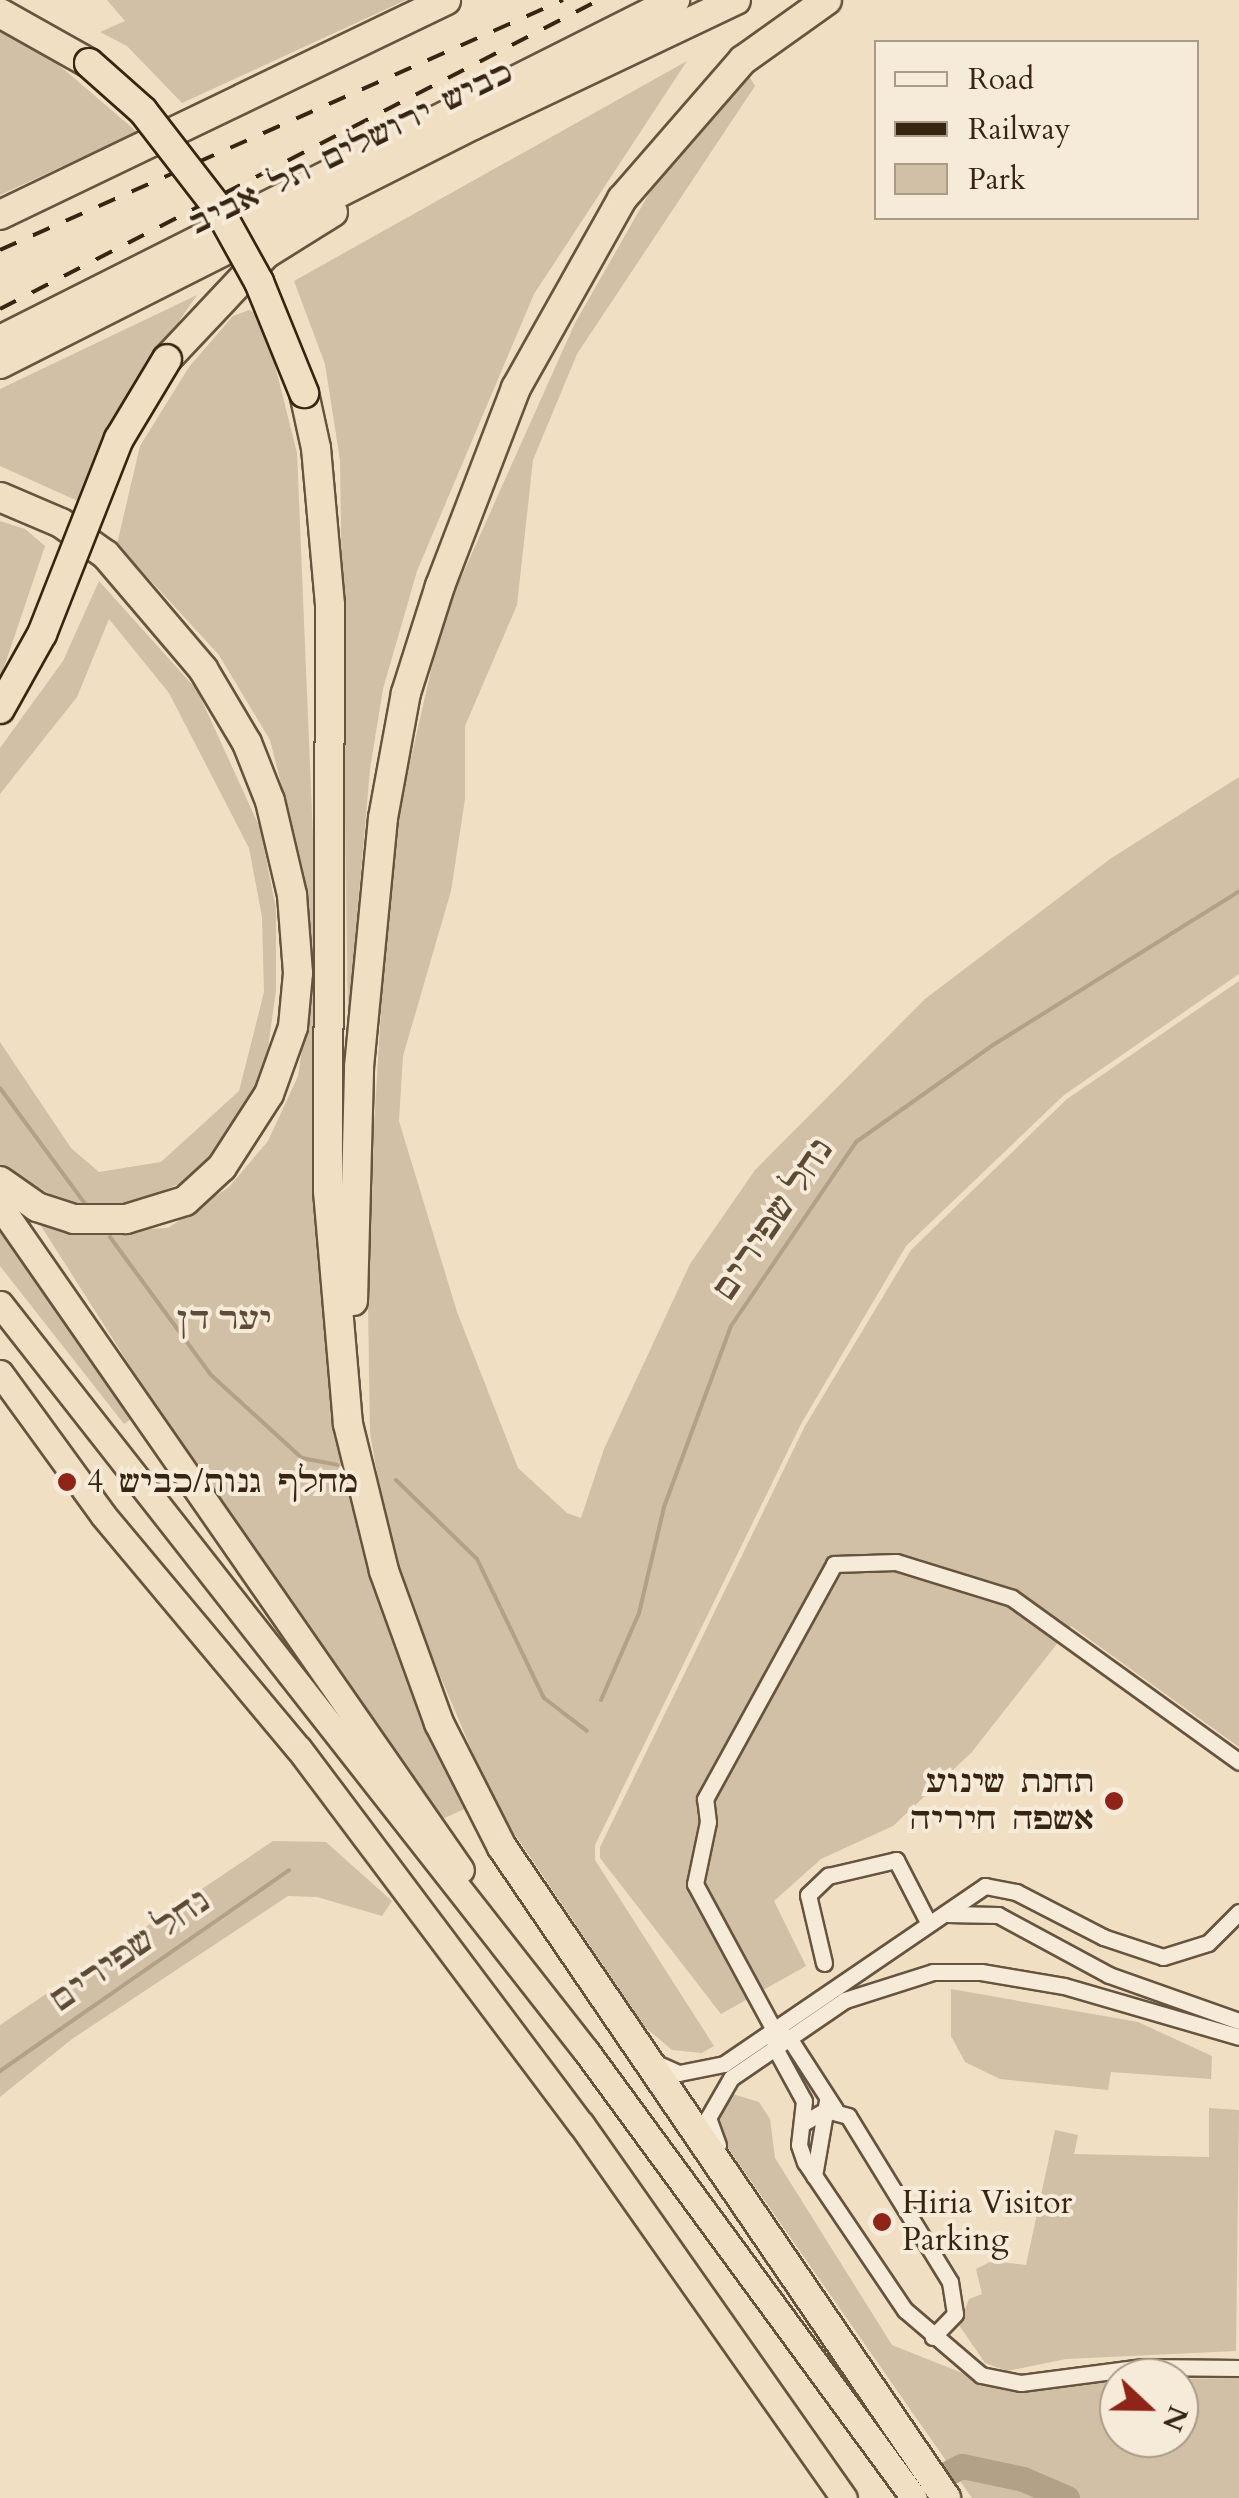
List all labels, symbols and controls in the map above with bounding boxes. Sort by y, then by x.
legend [874,40,1199,220]
street label: כביש ירושלים תל אביב [193,58,509,238]
text: Road [968,59,1034,100]
text: Railway [968,109,1071,150]
text: Park [968,159,1026,200]
water label: נחל שפירים [704,1131,842,1307]
park label: יער דן [176,1300,272,1338]
place label: מחלף גנות/כביש 4 [87,1463,344,1501]
marker: מחלף גנות/כביש 4 [56,1471,78,1493]
place label: תחנת שינוע אשפה חיריה [918,1764,1094,1839]
marker: תחנת שינוע אשפה חיריה [1103,1790,1125,1812]
water label: נחל שפירים [42,1880,218,2020]
place label: Hiria Visitor Parking [902,2185,1072,2260]
marker: Hiria Visitor Parking [871,2211,893,2233]
north arrow [1099,2358,1199,2458]
text: N [1153,2400,1197,2437]

